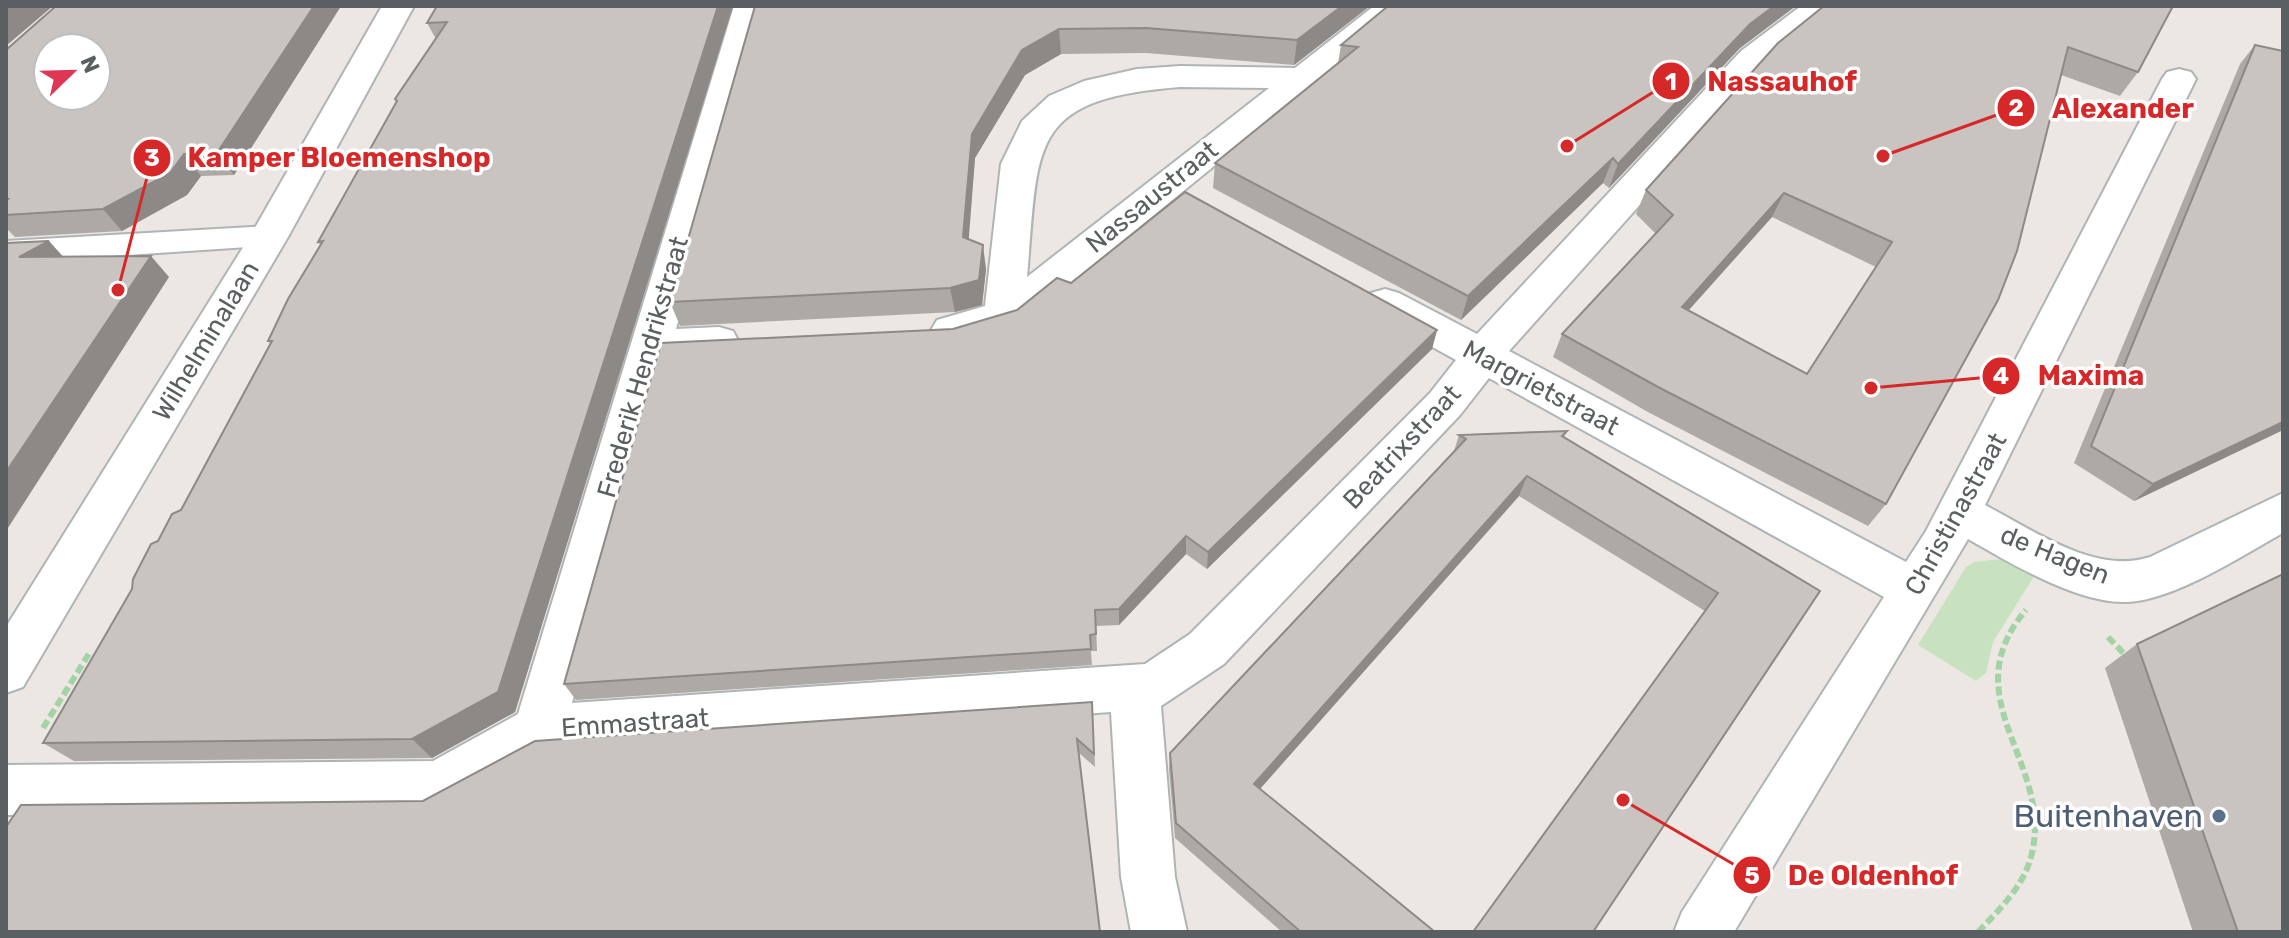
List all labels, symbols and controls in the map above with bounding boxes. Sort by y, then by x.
north arrow [32,32,112,112]
text: N [74,52,105,77]
callout: Nassauhof [1651,55,1873,107]
text: Nassauhof [1707,65,1857,98]
text: 1 [1665,68,1677,96]
callout: Alexander [1996,82,2210,134]
text: Alexander [2052,92,2194,125]
text: 2 [2008,94,2024,122]
callout: Kamper Bloemenshop [132,132,507,184]
street label: Nassaustraat [1080,134,1224,260]
text: Kamper Bloemenshop [187,141,491,174]
text: 3 [144,144,160,172]
street label: Frederik Hendrikstraat [591,233,695,501]
street label: Wilhelminalaan [146,256,266,426]
street label: Margrietstraat [1457,334,1625,442]
callout: Maxima [1981,350,2160,402]
text: Maxima [2038,359,2144,392]
text: 4 [1993,362,2009,390]
street label: Beatrixstraat [1337,379,1467,515]
street label: Christinastraat [1899,427,2013,601]
street label: de Hagen [1996,519,2114,591]
street label: Emmastraat [560,702,710,744]
place label: Buitenhaven [2014,797,2203,835]
marker: Buitenhaven [2210,807,2228,825]
callout: De Oldenhof [1732,849,1974,901]
text: De Oldenhof [1788,859,1959,892]
text: 5 [1744,862,1760,890]

